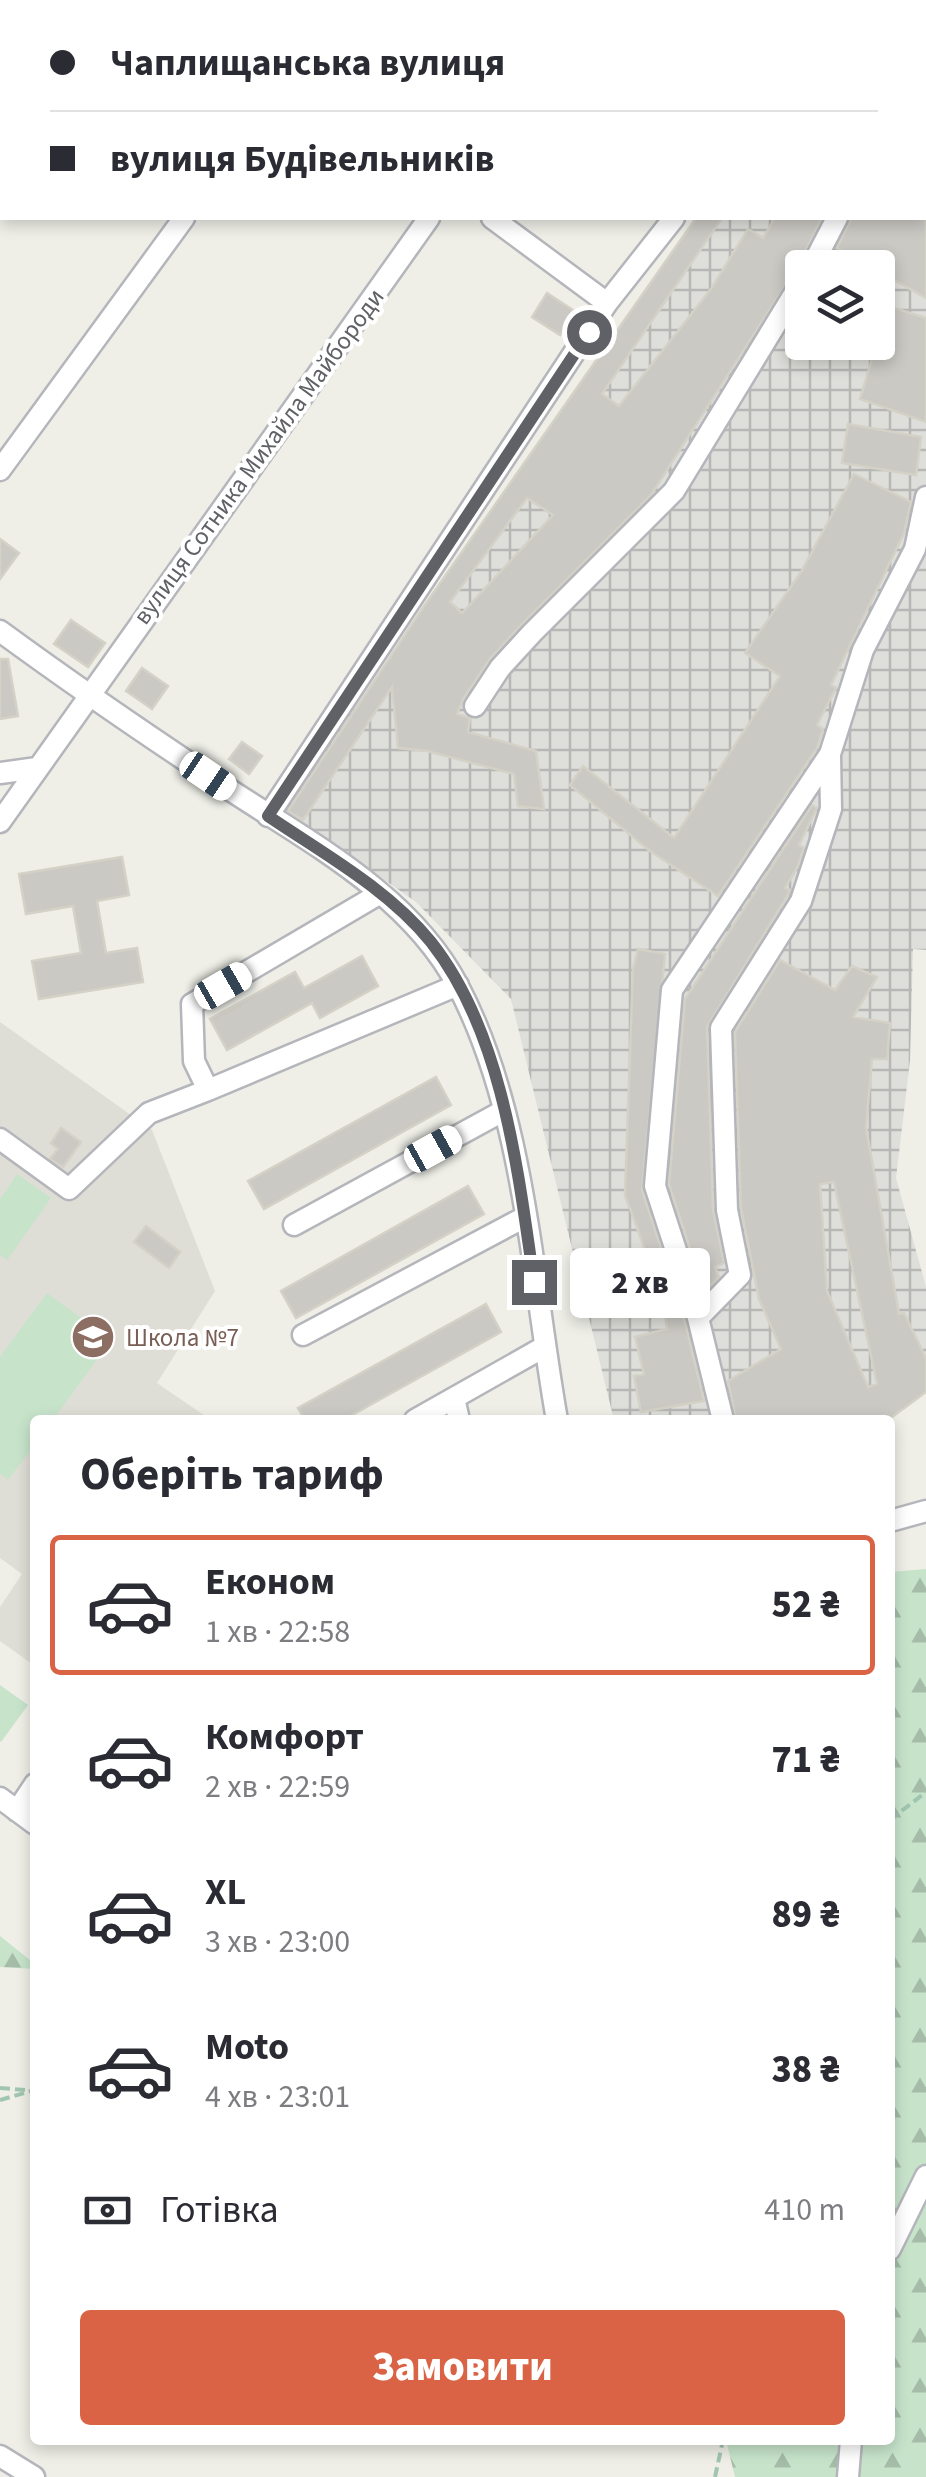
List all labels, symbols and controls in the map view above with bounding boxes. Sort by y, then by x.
text: Чаплищанська вулиця [110,36,505,90]
text: вулиця Будівельників [110,132,495,186]
map controls [785,250,895,360]
button: layers [785,250,895,360]
street label: вулиця Сотника Михайла Майбороди [124,281,393,632]
route start [567,310,612,355]
car [175,747,241,805]
car [190,958,256,1014]
car [399,1121,467,1177]
callout: 2 хв [569,1247,709,1317]
route end [512,1260,557,1305]
text: 2 хв [611,1260,669,1306]
school or university icon: Школа №7 [70,1314,116,1360]
place label: Школа №7 [126,1320,239,1356]
text: Оберіть тариф [80,1443,384,1507]
text: Економ [205,1555,335,1609]
icon: car [85,1560,175,1650]
text: 52 ₴ [772,1578,840,1632]
text: 1 хв · 22:58 [205,1609,350,1655]
text: Комфорт [205,1710,364,1764]
icon: car [85,1715,175,1805]
text: 71 ₴ [772,1733,840,1787]
text: 2 хв · 22:59 [205,1764,350,1810]
text: XL [205,1865,246,1919]
icon: car [85,1870,175,1960]
text: 89 ₴ [772,1888,840,1942]
text: 3 хв · 23:00 [205,1919,350,1965]
text: Moto [205,2020,289,2074]
icon: car [85,2025,175,2115]
text: 38 ₴ [772,2043,840,2097]
text: 4 хв · 23:01 [205,2074,350,2120]
icon: cash [80,2183,135,2238]
text: Готівка [160,2183,279,2237]
text: 410 m [764,2187,845,2233]
button: Замовити [80,2310,845,2425]

